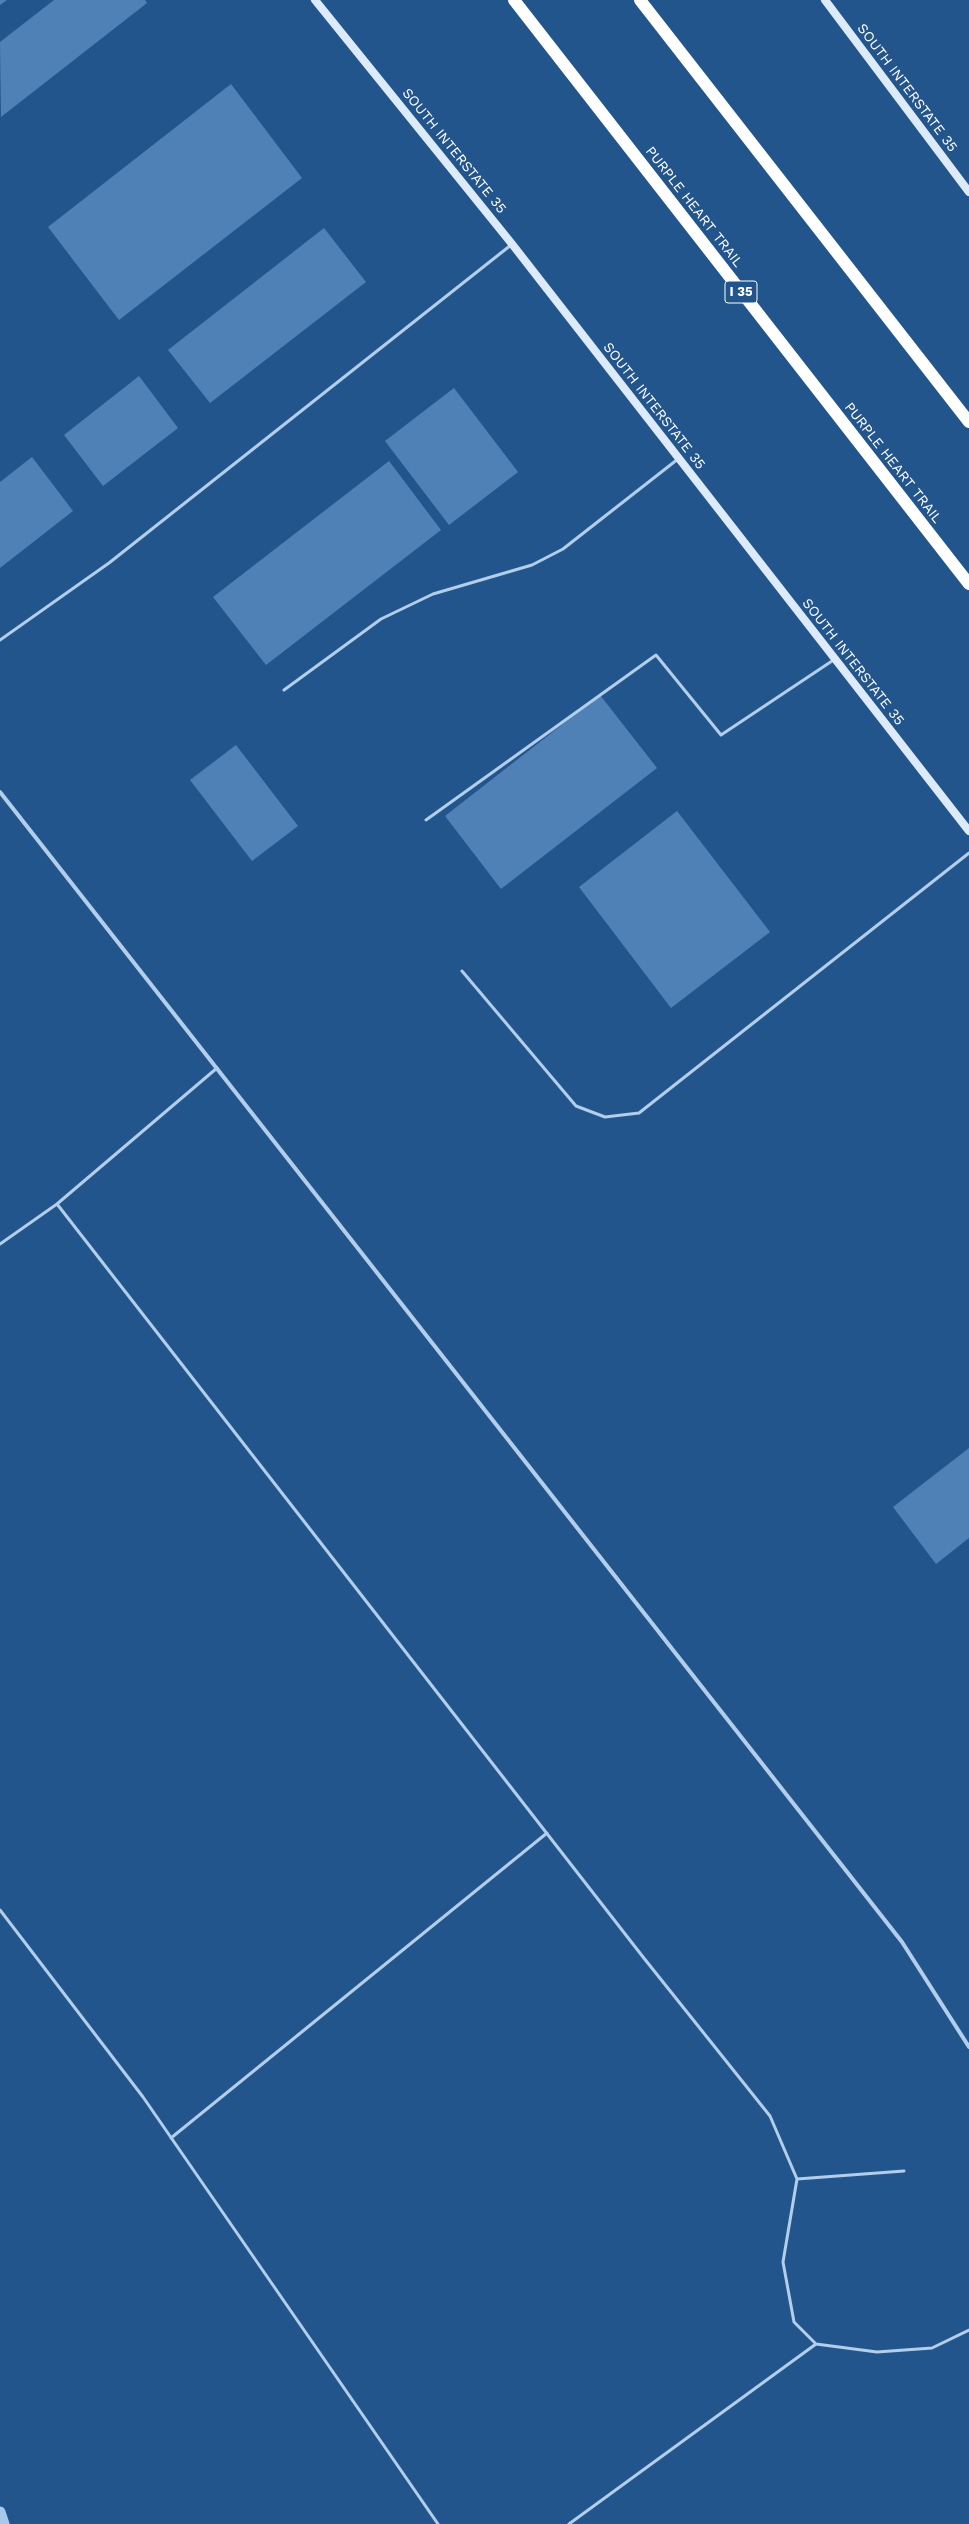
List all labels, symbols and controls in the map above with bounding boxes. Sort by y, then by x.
street label: SOUTH INTERSTATE 35 [853,21,961,155]
street label: SOUTH INTERSTATE 35 [398,85,510,217]
street label: PURPLE HEART TRAIL [642,143,746,271]
road number: I 35 [725,281,757,303]
street label: SOUTH INTERSTATE 35 [599,339,709,473]
street label: PURPLE HEART TRAIL [841,399,945,527]
street label: SOUTH INTERSTATE 35 [798,595,908,729]

